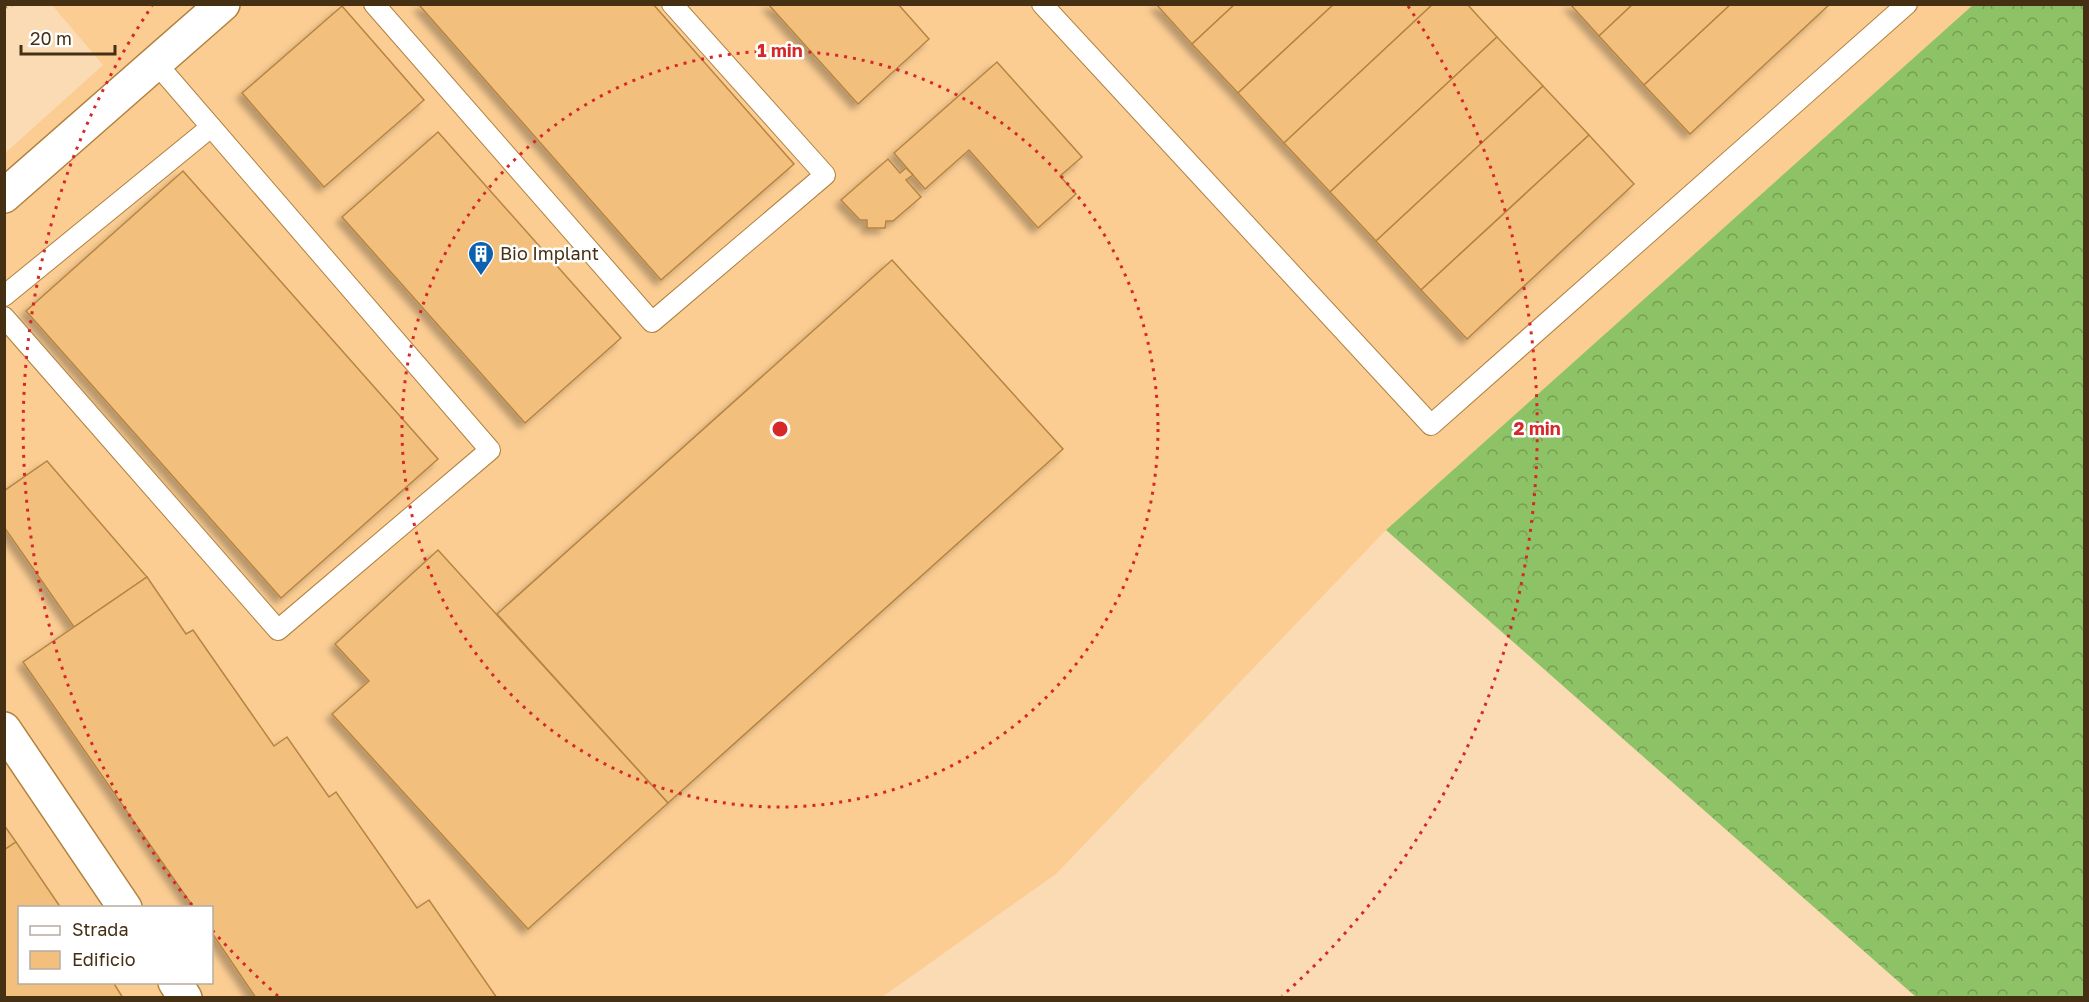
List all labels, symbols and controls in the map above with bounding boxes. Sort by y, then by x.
scale bar [21,18,116,56]
text: 20 m [30,27,72,49]
text: 1 min [757,39,803,61]
building icon: Bio Implant [466,239,496,277]
place label: Bio Implant [500,242,599,264]
text: 2 min [1513,417,1561,439]
centre of rings [770,419,790,439]
legend [18,906,213,984]
text: Strada [72,918,129,940]
text: Edificio [72,948,136,970]

